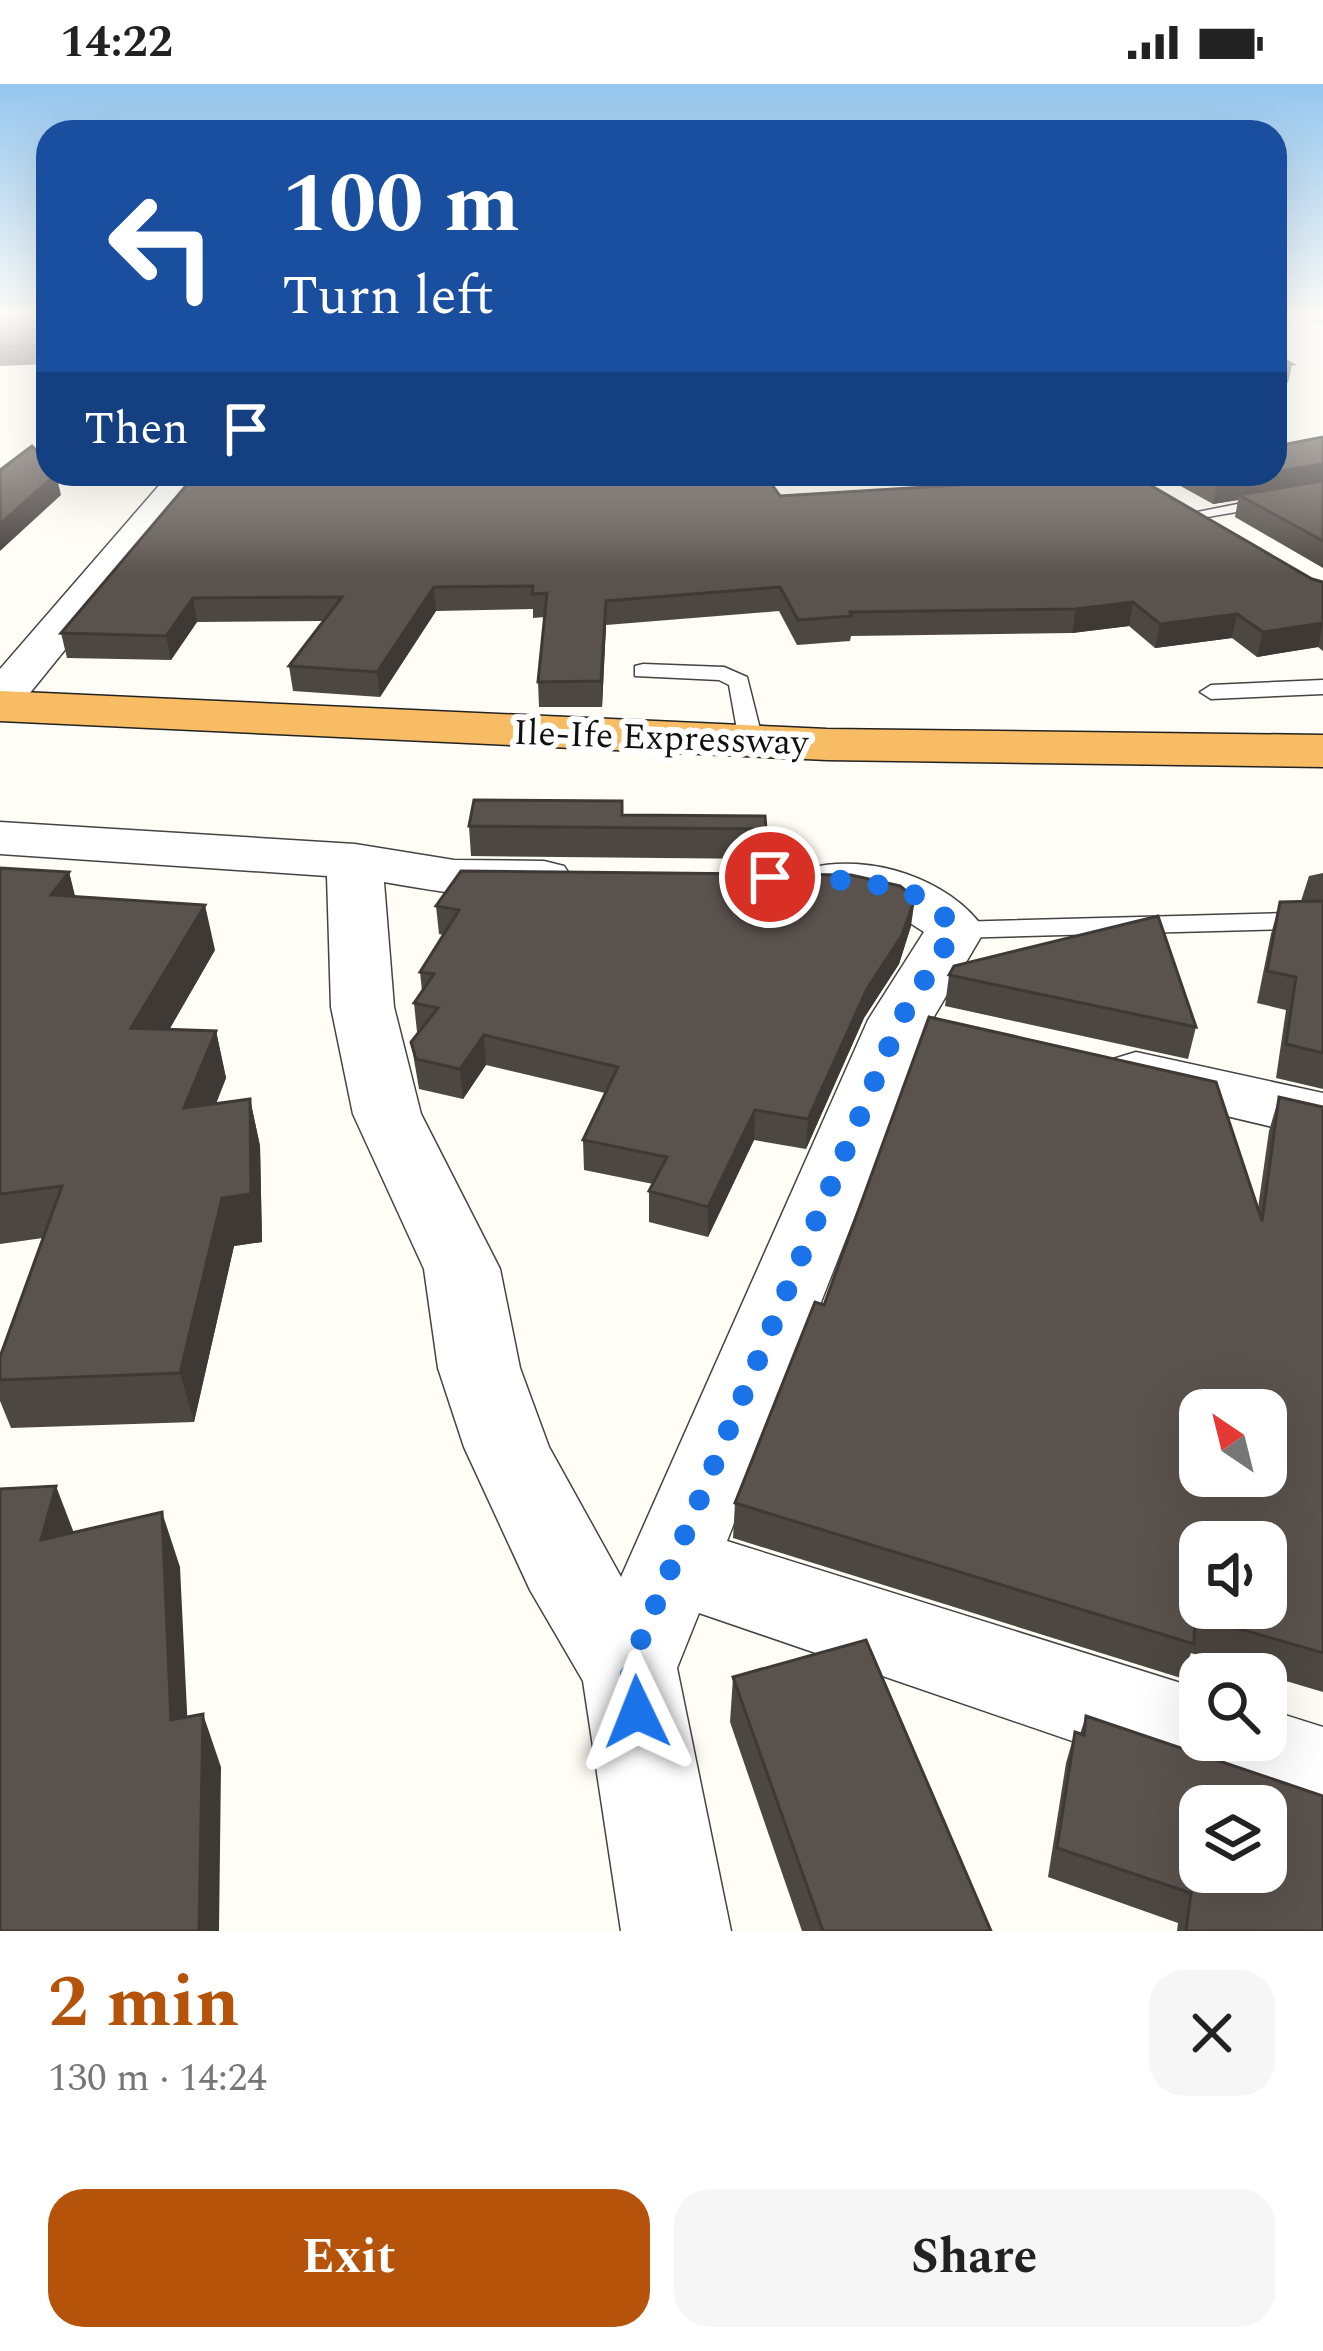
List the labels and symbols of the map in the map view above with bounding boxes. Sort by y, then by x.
street label: Ile-Ife Expressway [513,706,811,771]
pin [719,826,821,928]
north arrow [1179,1389,1287,1497]
position arrow [574,1649,700,1775]

